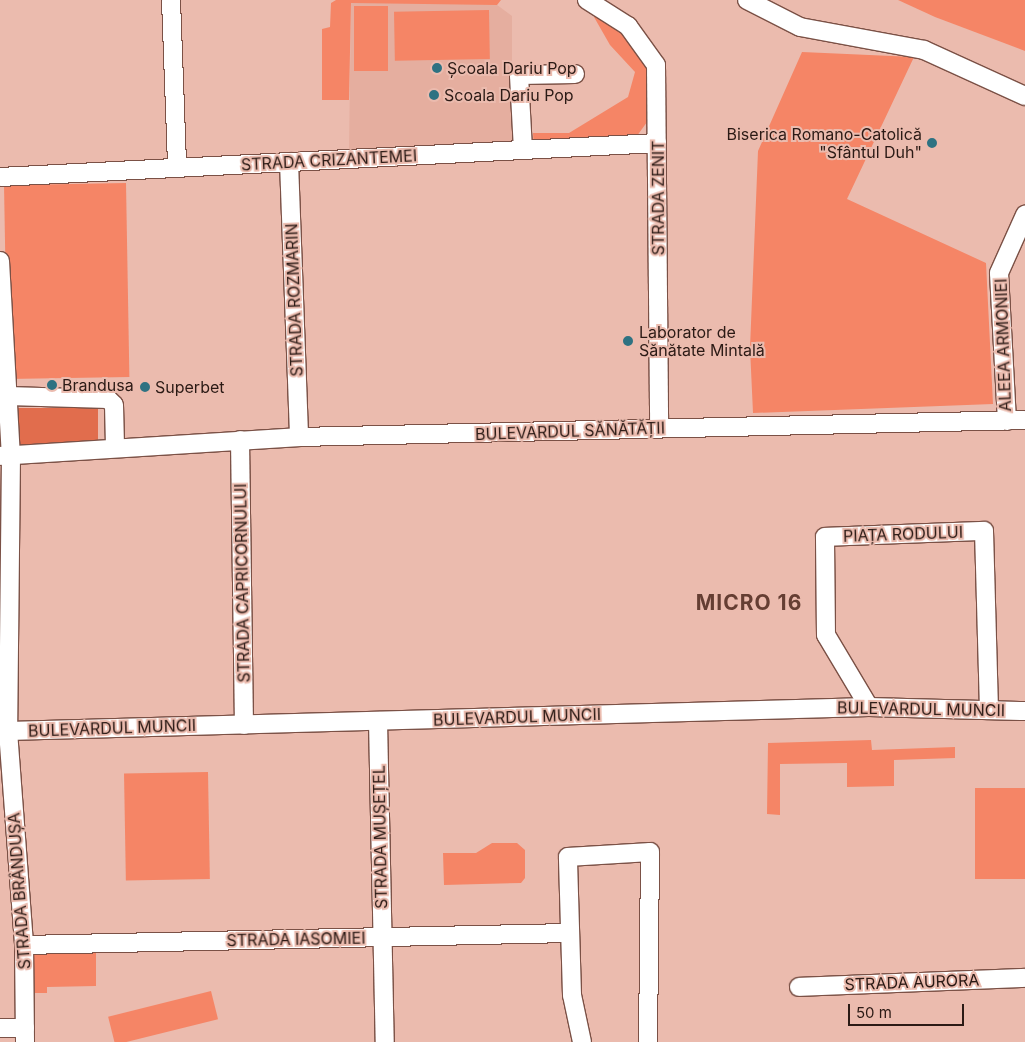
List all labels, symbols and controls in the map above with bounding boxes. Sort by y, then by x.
place label: Școala Dariu Pop [447,58,577,78]
marker: Școala Dariu Pop [431,62,443,74]
place label: Scoala Dariu Pop [444,85,574,105]
marker: Scoala Dariu Pop [428,89,440,101]
place label: Biserica Romano-Catolică "Sfântul Duh" [727,124,922,162]
marker: Biserica Romano-Catolică "Sfântul Duh" [926,137,938,149]
street label: STRADA ZENIT [648,141,668,255]
street label: STRADA CRIZANTEMEI [241,146,417,174]
street label: STRADA ROZMARIN [282,223,306,377]
street label: ALEEA ARMONIEI [991,278,1015,412]
place label: Laborator de Sănătate Mintală [639,322,765,360]
marker: Laborator de Sănătate Mintală [621,334,635,348]
place label: Brandusa [62,375,134,395]
place label: Superbet [155,377,224,397]
marker: Brandusa [46,379,58,391]
marker: Superbet [139,381,151,393]
street label: BULEVARDUL SĂNĂTĂȚII [475,418,665,444]
street label: STRADA CAPRICORNULUI [231,483,253,683]
street label: PIAȚA RODULUI [843,522,963,546]
district label: MICRO 16 [695,590,803,616]
street label: BULEVARDUL MUNCII [837,698,1005,720]
street label: BULEVARDUL MUNCII [433,704,601,730]
street label: BULEVARDUL MUNCII [28,715,196,741]
street label: STRADA MUȘEȚEL [369,765,391,909]
street label: STRADA BRÂNDUȘA [4,812,34,970]
street label: STRADA IASOMIEI [226,928,366,950]
street label: STRADA AURORA [844,970,980,994]
scale bar [850,994,966,1026]
text: 50 m [856,1003,892,1022]

